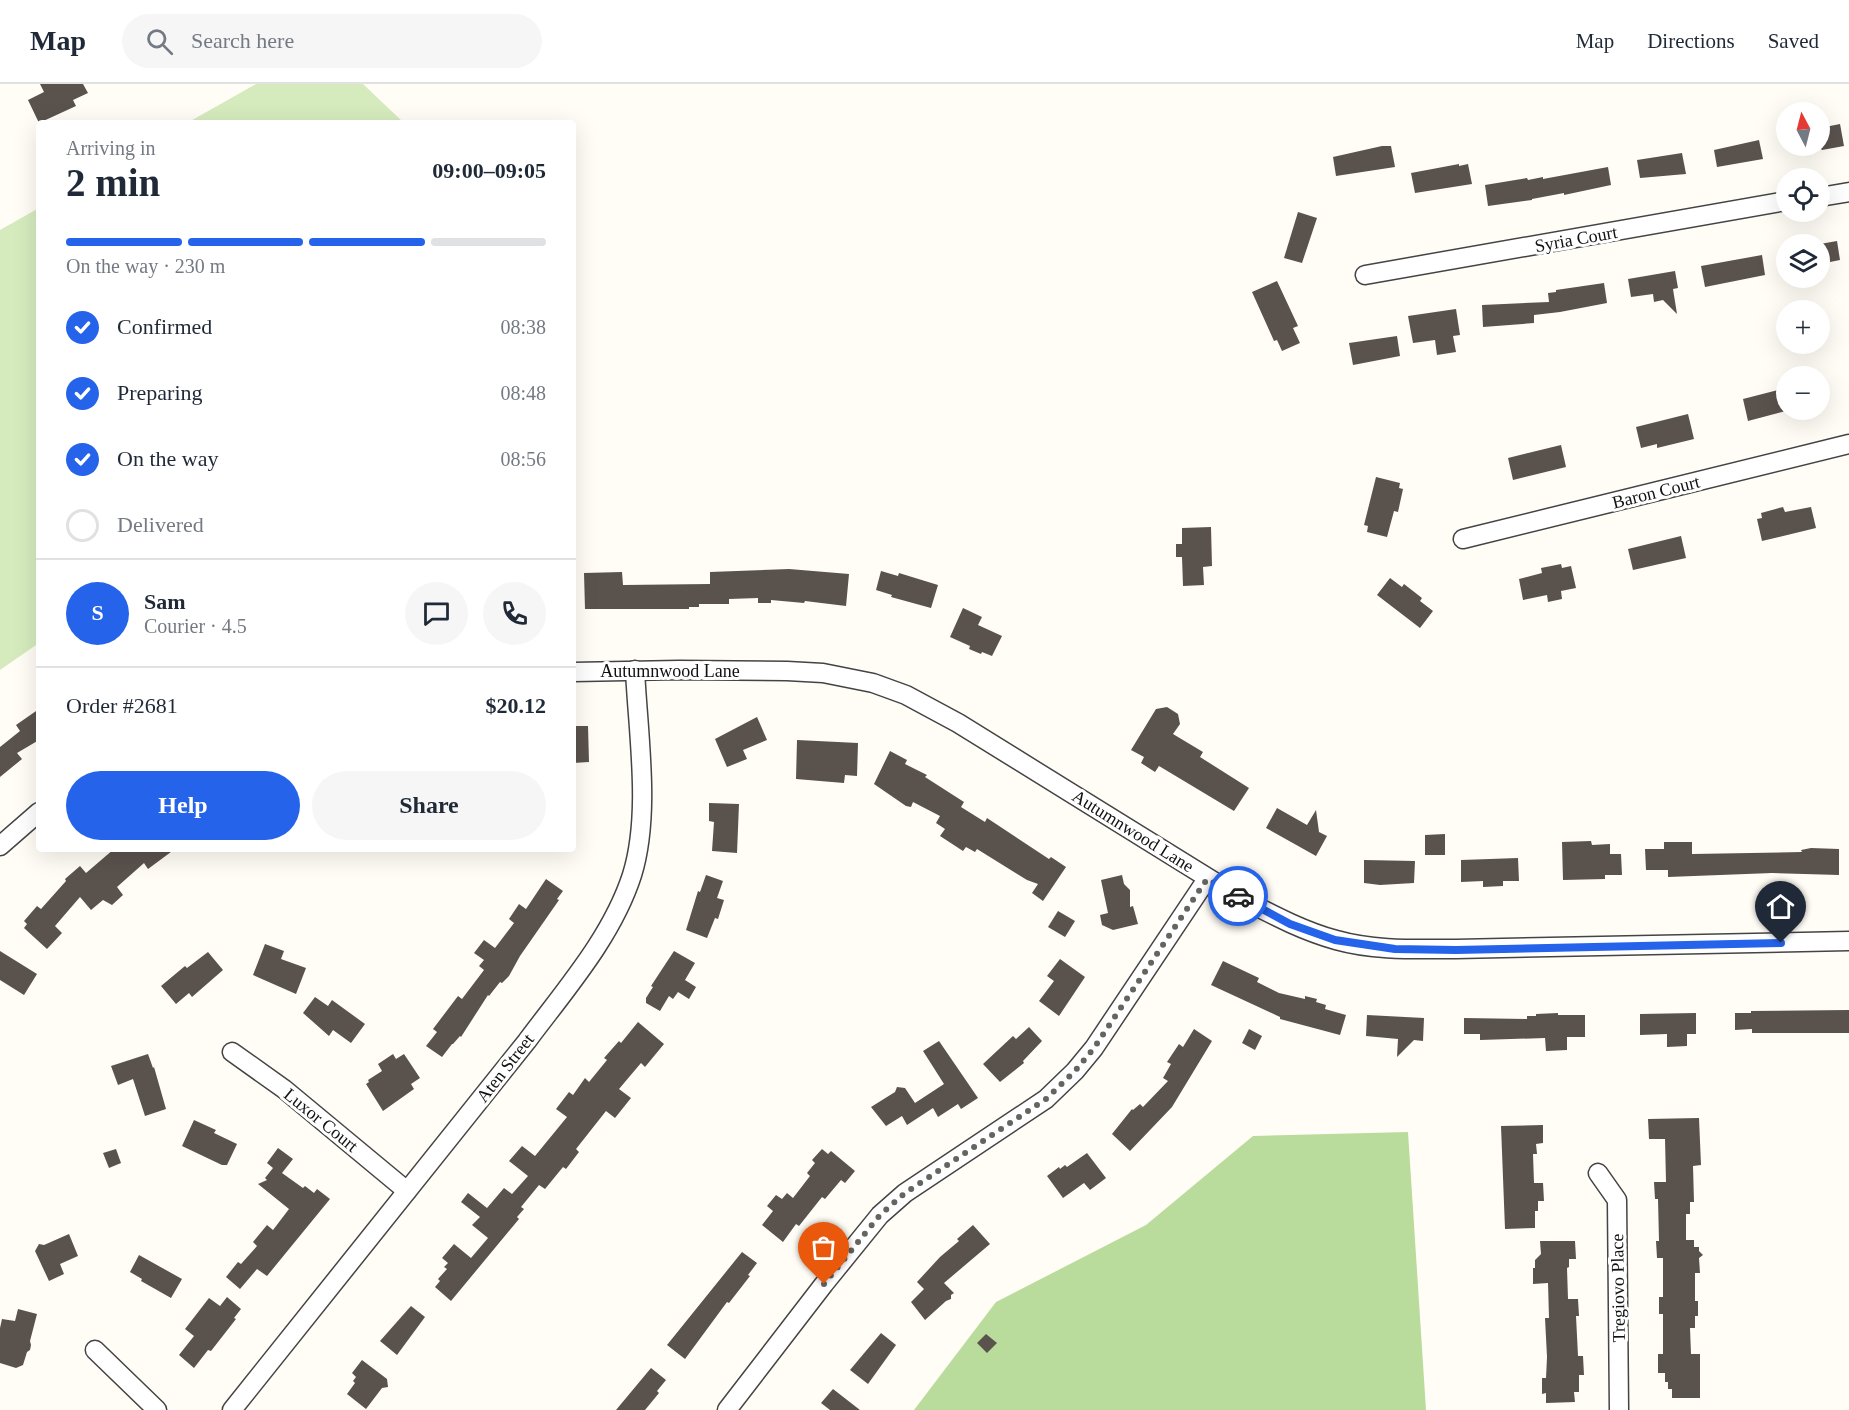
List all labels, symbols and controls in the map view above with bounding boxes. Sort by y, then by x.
search box [122,14,542,68]
text: Map [30,25,86,56]
icon: search [143,25,176,58]
text: Search here [191,28,294,53]
text: Map [1576,29,1614,53]
text: Directions [1647,29,1735,53]
text: Saved [1768,29,1819,53]
north arrow [1776,102,1830,156]
map controls [1776,102,1830,420]
text: Arriving in [66,137,155,159]
text: 09:00–09:05 [432,158,546,183]
text: 2 min [66,161,160,204]
button: locate [1776,168,1830,222]
street label: Syria Court [1533,222,1619,256]
button: layers [1776,234,1830,288]
text: On the way · 230 m [66,255,225,277]
button: + [1776,300,1830,354]
icon: check [66,311,99,344]
text: Confirmed [117,314,212,339]
text: 08:38 [500,316,546,338]
button: − [1776,366,1830,420]
icon: check [66,377,99,410]
text: Preparing [117,380,203,405]
text: 08:48 [500,382,546,404]
icon: check [66,443,99,476]
text: On the way [117,446,218,471]
text: 08:56 [500,448,546,470]
street label: Baron Court [1610,471,1702,513]
text: Delivered [117,512,204,537]
button: chat [405,582,468,645]
button: phone [483,582,546,645]
text: Sam [144,589,186,614]
text: S [91,600,104,625]
text: Courier · 4.5 [144,615,247,637]
street label: Autumnwood Lane [600,661,740,681]
text: Order #2681 [66,693,178,718]
text: $20.12 [486,693,546,718]
button: Help [66,771,300,840]
button: Share [312,771,546,840]
street label: Autumnwood Lane [1069,786,1197,876]
courier [1208,866,1268,926]
icon: car [1222,880,1255,913]
pin [1755,881,1806,943]
icon: home [1764,890,1797,923]
street label: Aten Street [472,1030,538,1106]
street label: Luxor Court [280,1084,362,1156]
pin [798,1222,849,1284]
icon: bag [807,1231,840,1264]
street label: Tregiovo Place [1607,1233,1629,1343]

